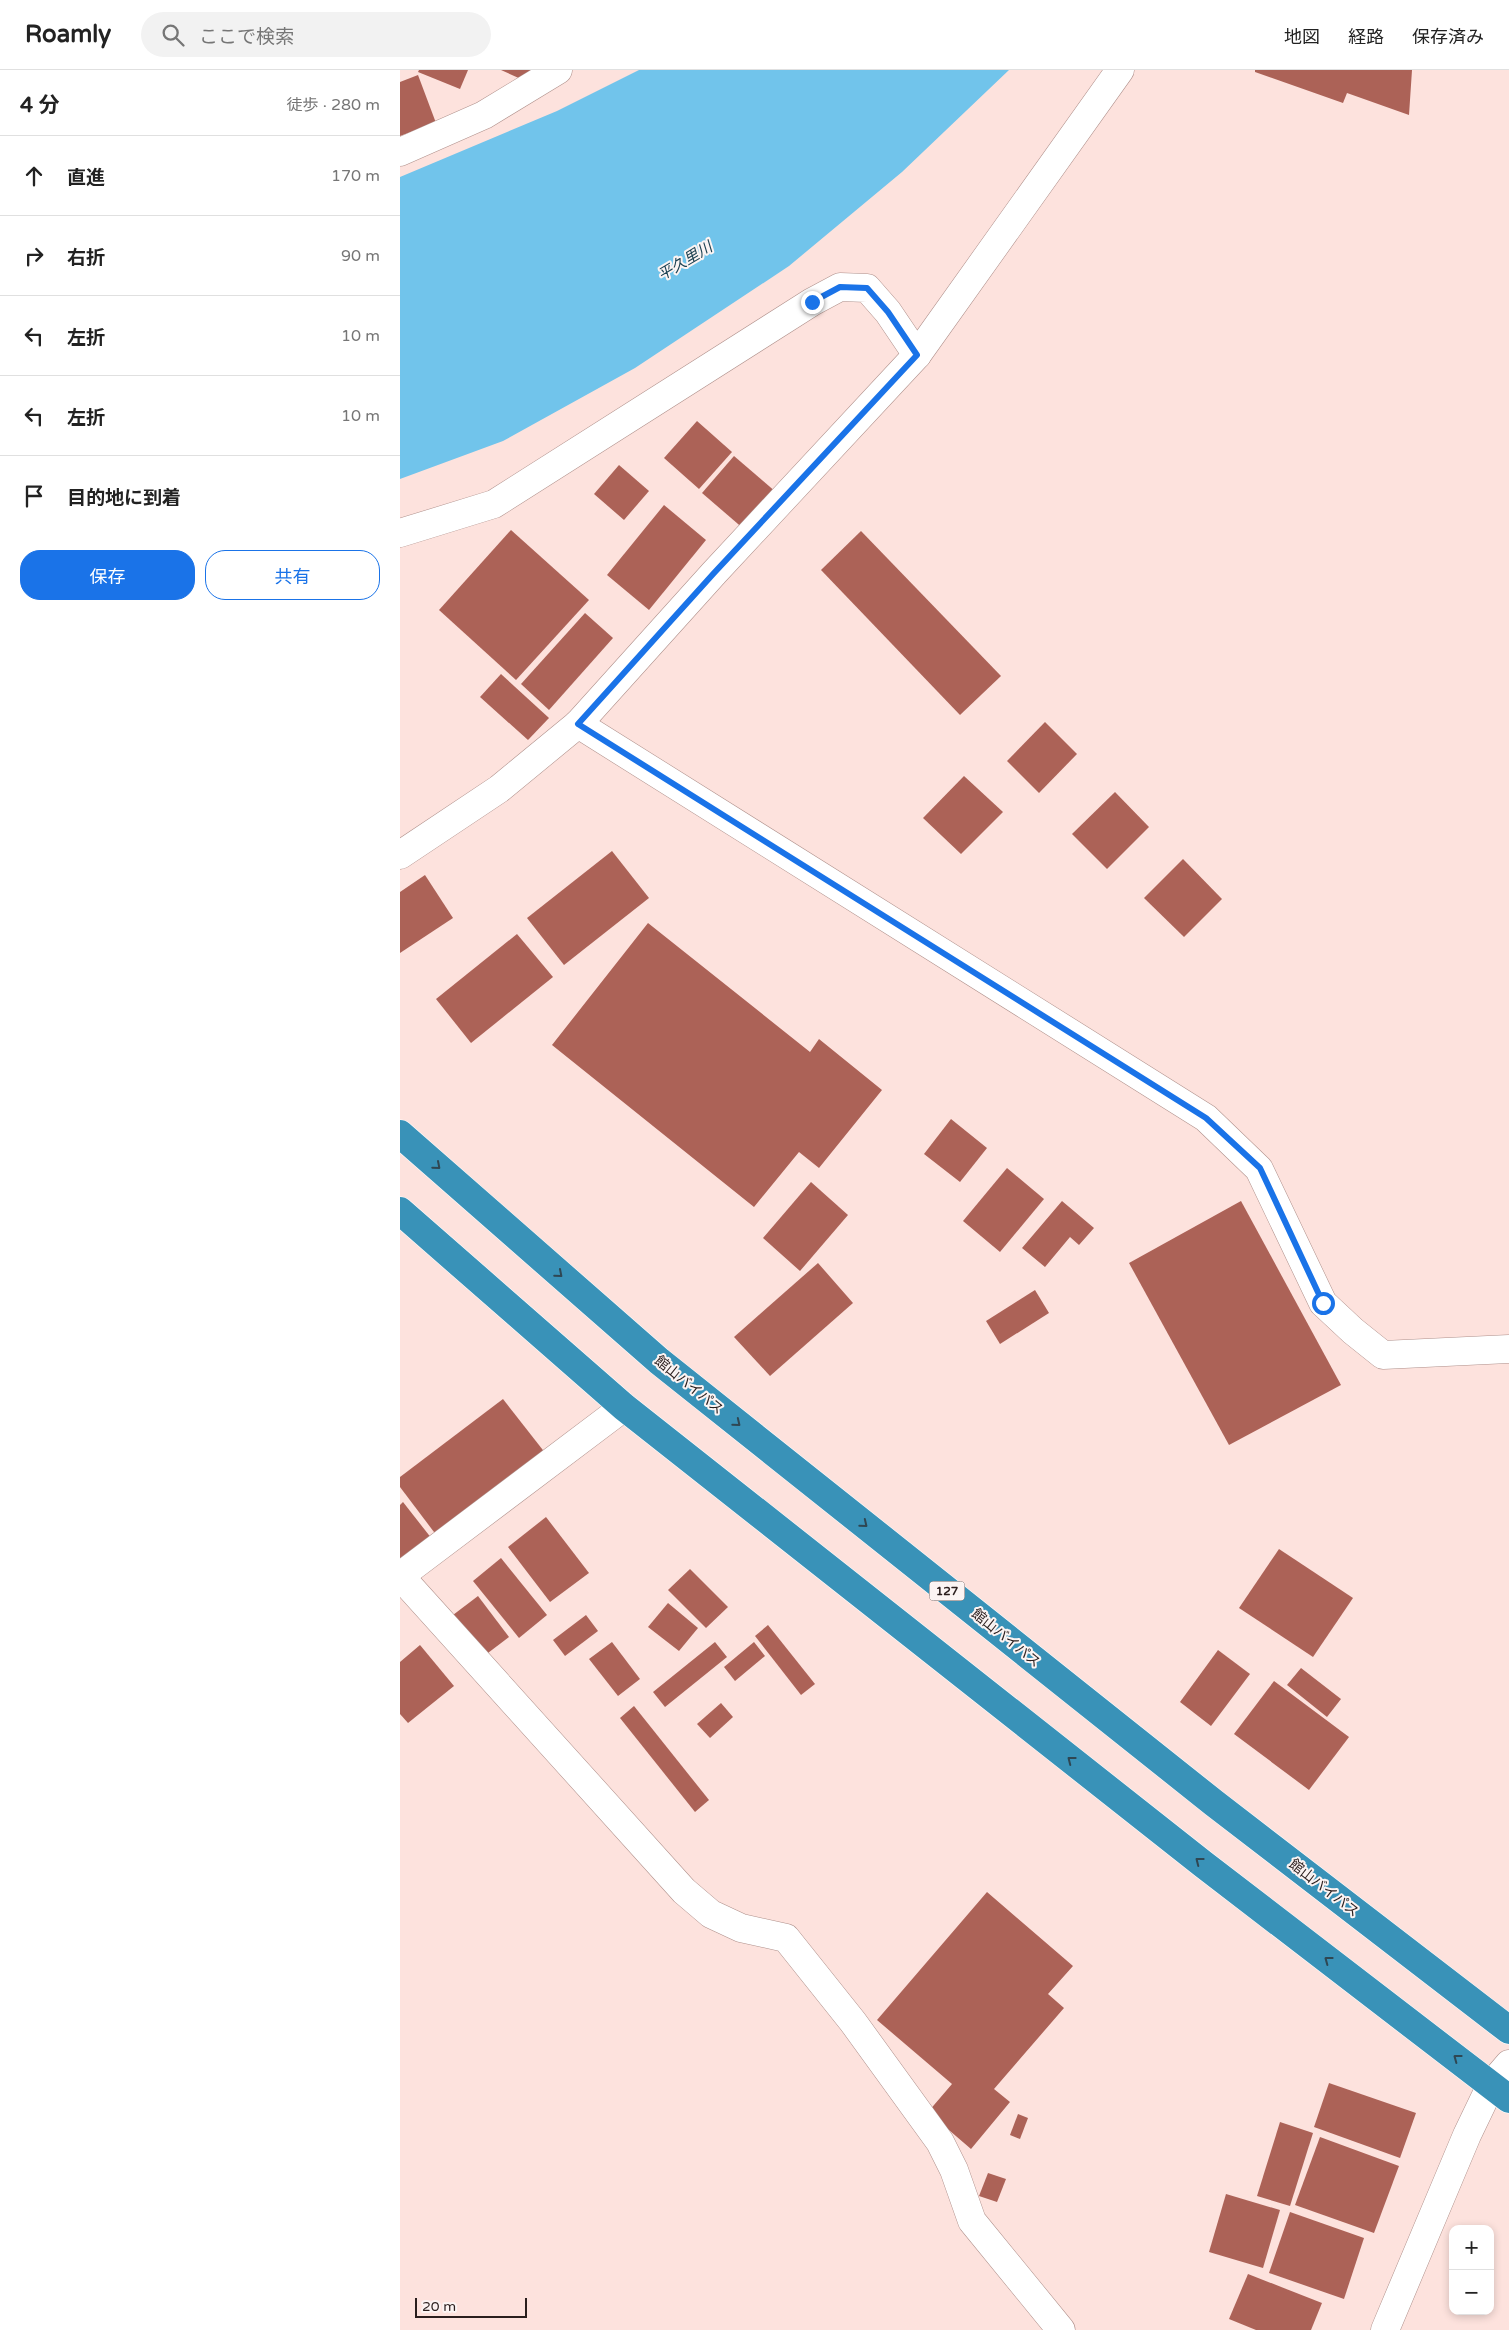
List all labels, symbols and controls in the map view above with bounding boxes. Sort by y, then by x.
search box [141,12,491,57]
text: Roamly [25,20,111,49]
icon: search [159,21,187,49]
text: ここで検索 [199,26,294,48]
text: 地図 [1284,26,1320,48]
text: 経路 [1348,26,1384,48]
text: 保存済み [1412,26,1484,48]
text: 4 分 [20,93,60,118]
text: 徒歩 · 280 m [287,95,380,115]
icon: ahead [20,162,48,190]
text: 170 m [331,166,380,186]
text: 直進 [67,167,105,189]
water label: 平久里川 [655,237,717,284]
icon: right [20,242,48,270]
text: 90 m [341,246,380,266]
text: 右折 [67,247,105,269]
route end [801,291,824,314]
icon: left [20,322,48,350]
text: 10 m [341,326,380,346]
text: 左折 [67,327,105,349]
icon: left [20,402,48,430]
text: 10 m [341,406,380,426]
text: 左折 [67,407,105,429]
icon: arrive [20,482,48,510]
text: 目的地に到着 [67,487,181,509]
button: 保存 [20,550,195,600]
button: 共有 [205,550,380,600]
one-way arrow [431,1161,440,1170]
one-way arrow [553,1268,562,1277]
route start [1312,1292,1335,1315]
street label: 館山バイパス [651,1352,727,1418]
one-way arrow [731,1418,740,1426]
one-way arrow [858,1519,867,1527]
road number: 127 [930,1582,964,1600]
street label: 館山バイパス [968,1605,1044,1671]
one-way arrow [1068,1757,1077,1765]
street label: 館山バイパス [1286,1856,1362,1920]
one-way arrow [1196,1858,1205,1866]
one-way arrow [1325,1957,1334,1965]
one-way arrow [1454,2056,1463,2064]
map controls [1449,2225,1494,2315]
button: + [1449,2225,1494,2270]
button: − [1449,2270,1494,2315]
scale bar [415,2295,528,2318]
text: 20 m [422,2298,456,2315]

